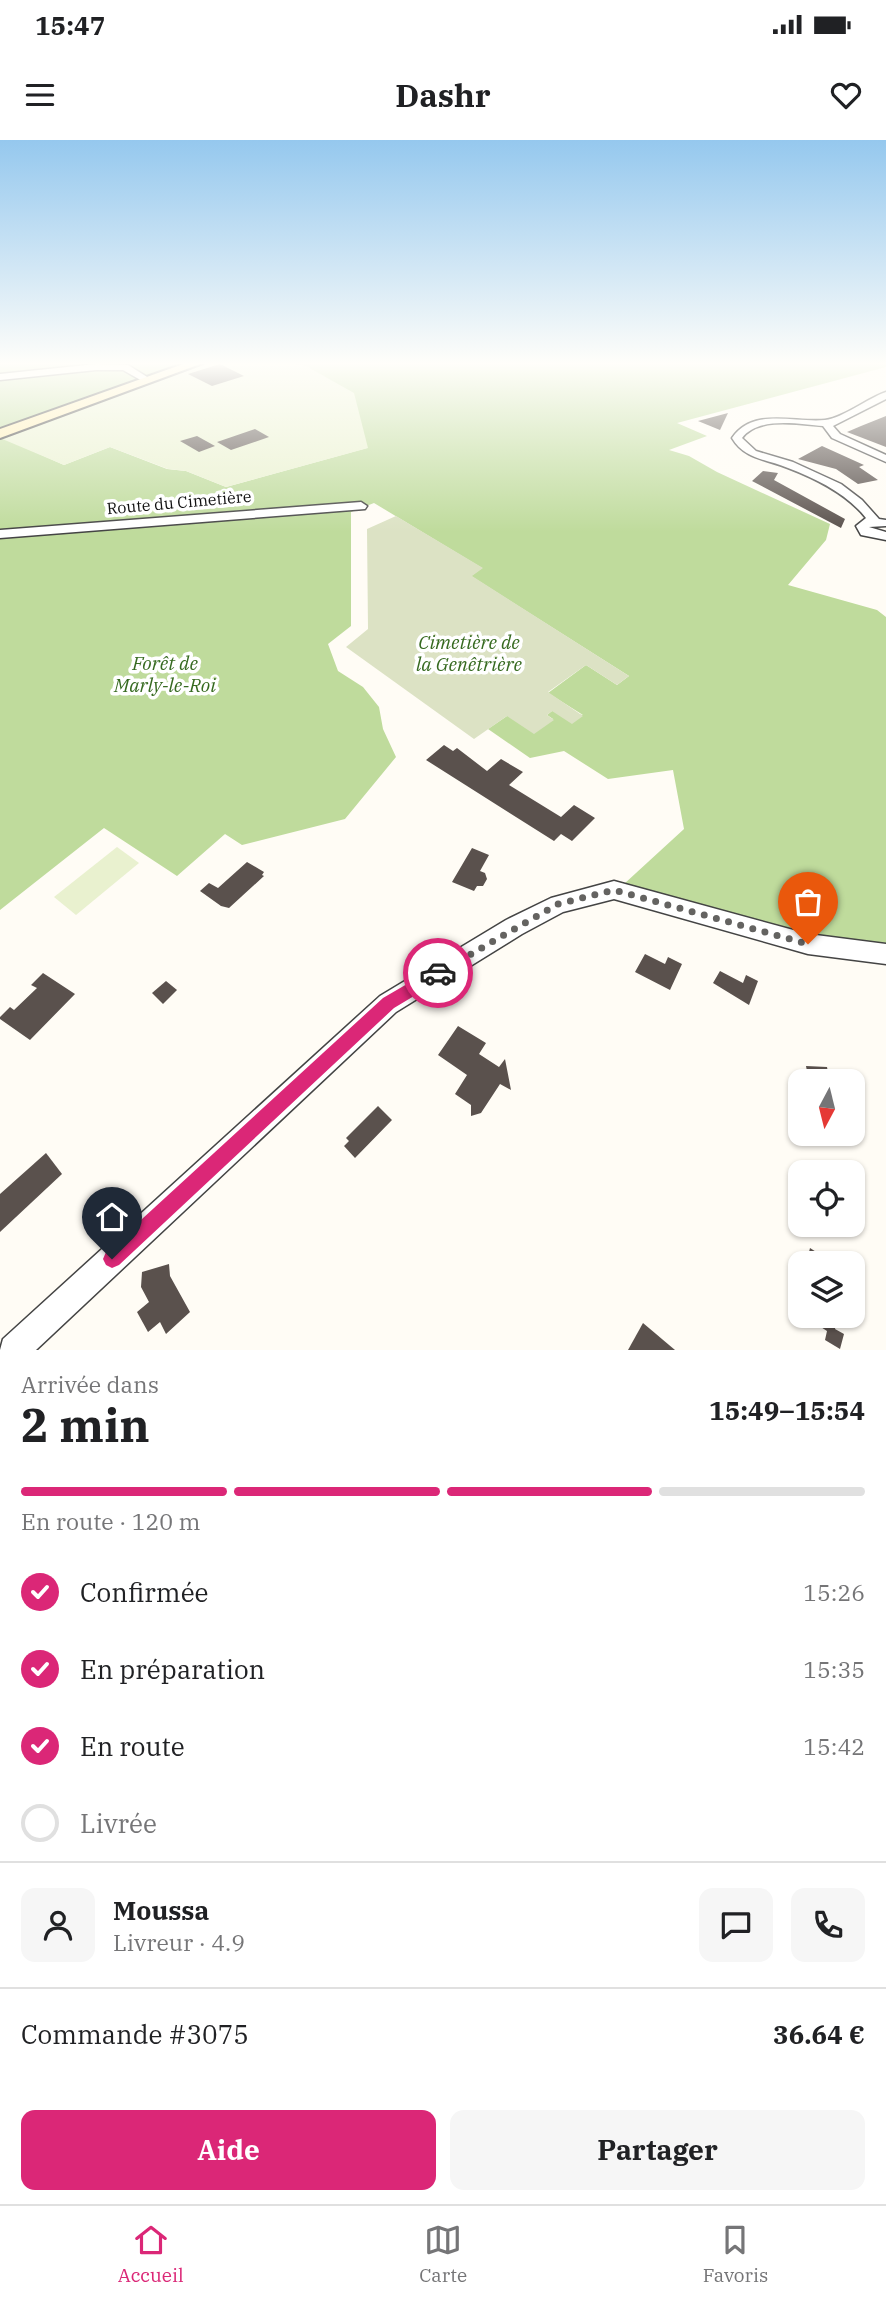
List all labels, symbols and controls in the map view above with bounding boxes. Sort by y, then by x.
text: 15:47 [35,8,105,42]
text: Dashr [395,74,491,116]
icon: menu [21,76,59,114]
icon: heart [827,76,865,114]
street label: Route du Cimetière [106,486,252,518]
park label: Cimetière de la Genêtrière [416,630,523,676]
park label: Forêt de Marly-le-Roi [113,651,216,697]
pin [778,872,838,944]
icon: bag [789,883,827,921]
courier [403,938,473,1008]
icon: car [419,954,457,992]
north arrow [788,1069,864,1146]
map controls [788,1069,865,1328]
button: locate [788,1160,865,1237]
pin [82,1187,142,1259]
icon: home [93,1198,131,1236]
button: layers [788,1251,865,1328]
text: Arrivée dans [21,1369,159,1399]
text: 15:49–15:54 [709,1393,865,1427]
text: 2 min [21,1395,150,1455]
text: En route · 120 m [21,1506,200,1536]
icon: check [21,1573,59,1611]
text: Confirmée [80,1575,209,1609]
text: 15:26 [803,1577,865,1607]
icon: check [21,1650,59,1688]
text: En préparation [80,1652,265,1686]
text: 15:35 [803,1654,865,1684]
icon: check [21,1727,59,1765]
text: En route [80,1729,185,1763]
text: 15:42 [803,1731,865,1761]
text: Livrée [80,1806,157,1840]
button: person [21,1888,95,1962]
button: chat [699,1888,773,1962]
button: phone [791,1888,865,1962]
text: Moussa [113,1893,209,1927]
text: Livreur · 4.9 [113,1927,245,1957]
text: Commande #3075 [21,2017,249,2051]
text: 36.64 € [773,2017,865,2051]
button: Aide [21,2110,436,2190]
button: Partager [450,2110,865,2190]
tab: Accueil [118,2221,184,2287]
tab: Carte [419,2221,467,2287]
tab: Favoris [703,2221,768,2287]

